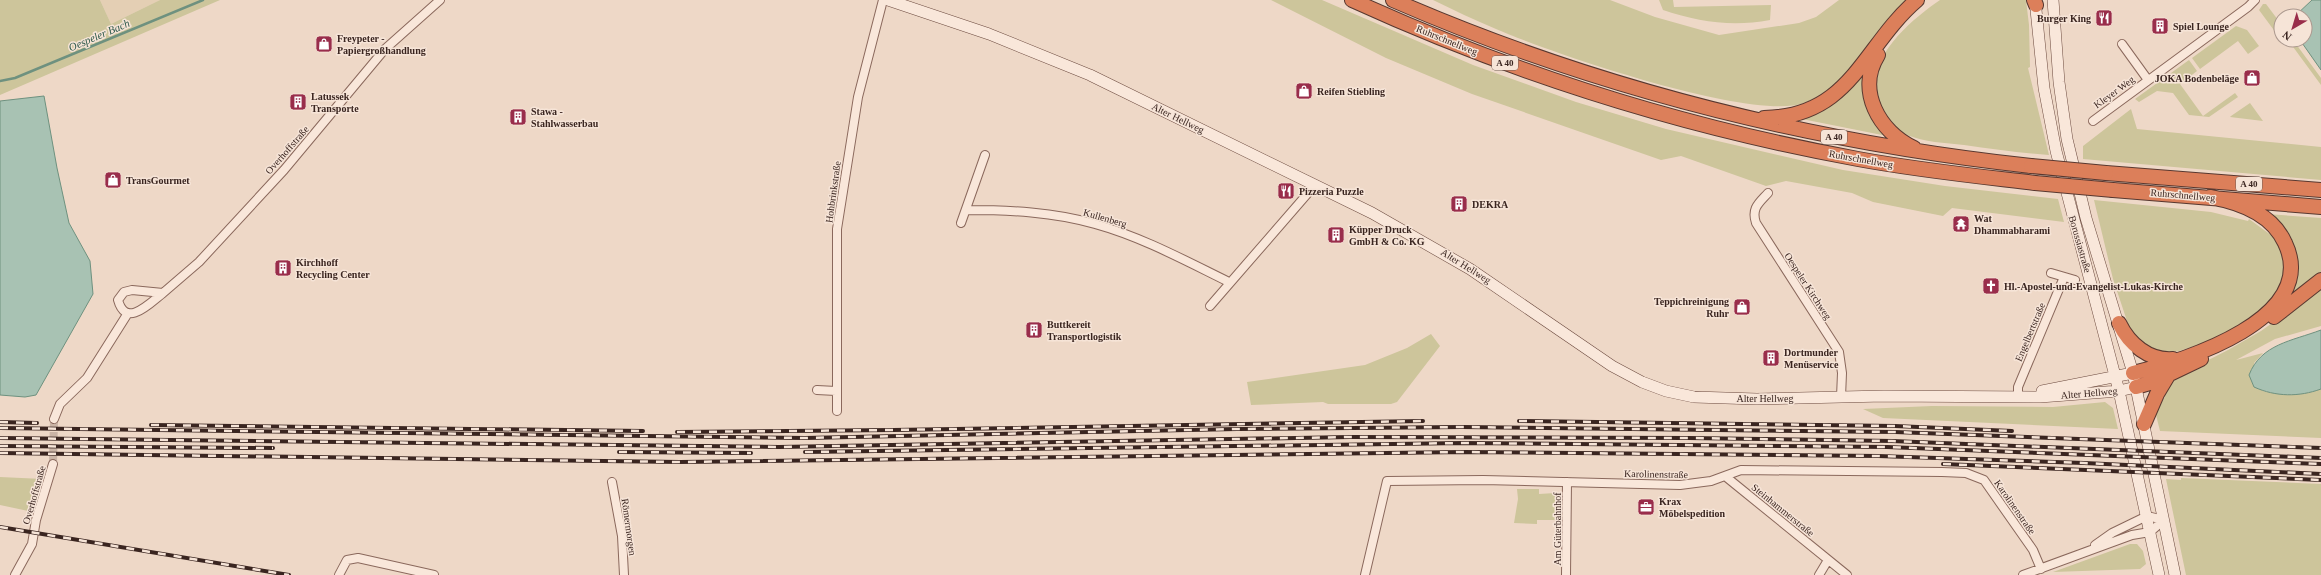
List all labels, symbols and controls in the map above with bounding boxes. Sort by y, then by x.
restaurant icon: Burger King [2094,8,2114,28]
north arrow [2273,8,2313,48]
place label: Burger King [2037,13,2091,24]
building icon: Spiel Lounge [2150,16,2170,36]
water label: Oespeler Bach [67,17,132,53]
place label: Spiel Lounge [2173,21,2229,32]
street label: Ruhrschnellweg [1415,23,1479,57]
text: N [2280,29,2294,43]
place label: Freypeter - Papiergroßhandlung [337,33,426,56]
shop icon: Freypeter - Papiergroßhandlung [314,34,334,54]
road number: A 40 [1492,56,1518,70]
shop icon: JOKA Bodenbeläge [2242,68,2262,88]
place label: JOKA Bodenbeläge [2155,73,2240,84]
street label: Kleyer Weg [2092,74,2136,110]
shop icon: Reifen Stiebling [1294,81,1314,101]
place label: Reifen Stiebling [1317,86,1385,97]
place label: Latussek Transporte [311,91,359,114]
building icon: Latussek Transporte [288,92,308,112]
street label: Alter Hellweg [1150,101,1206,135]
place label: Stawa - Stahlwasserbau [531,106,599,129]
building icon: Stawa - Stahlwasserbau [508,107,528,127]
street label: Overhoffstraße [263,123,311,176]
road number: A 40 [1821,130,1847,144]
street label: Ruhrschnellweg [1828,148,1894,170]
street label: Hohbrinkstraße [823,160,843,224]
shop icon: TransGourmet [103,170,123,190]
place label: TransGourmet [126,175,190,186]
road number: A 40 [2236,177,2262,191]
restaurant icon: Pizzeria Puzzle [1276,181,1296,201]
place label: Pizzeria Puzzle [1299,186,1364,197]
street label: Ruhrschnellweg [2150,187,2216,203]
building icon: DEKRA [1449,194,1469,214]
place label: DEKRA [1472,199,1509,210]
street label: Kullenberg [1082,207,1128,229]
place label: Wat Dhammabharami [1974,213,2050,236]
temple icon: Wat Dhammabharami [1951,214,1971,234]
street label: Borussiastraße [2067,214,2094,274]
place label: Küpper Druck GmbH & Co. KG [1349,224,1425,247]
building icon: Küpper Druck GmbH & Co. KG [1326,225,1346,245]
street label: Alter Hellweg [1439,246,1493,286]
street label: Oespeler Kirchweg [1782,251,1834,321]
place label: Kirchhoff Recycling Center [296,257,370,280]
building icon: Kirchhoff Recycling Center [273,258,293,278]
church icon: Hl.-Apostel-und-Evangelist-Lukas-Kirche [1981,276,2001,296]
place label: Hl.-Apostel-und-Evangelist-Lukas-Kirche [2004,281,2184,292]
place label: Teppichreinigung Ruhr [1654,296,1730,319]
shop icon: Teppichreinigung Ruhr [1732,297,1752,317]
street label: Engelbertstraße [2013,300,2048,363]
place label: Buttkereit Transportlogistik [1047,319,1122,342]
building icon: Buttkereit Transportlogistik [1024,320,1044,340]
place label: Dortmunder Menüservice [1784,347,1839,370]
building icon: Dortmunder Menüservice [1761,348,1781,368]
street label: Alter Hellweg [2060,385,2118,401]
street label: Alter Hellweg [1737,393,1793,404]
street label: Overhoffstraße [20,464,48,526]
street label: Karolinenstraße [1624,468,1689,480]
street label: Karolinenstraße [1992,478,2038,537]
street label: Steinhammerstraße [1750,481,1817,539]
street label: Am Güterbahnhof [1552,492,1563,566]
place label: Krax Möbelspedition [1659,496,1726,519]
office icon: Krax Möbelspedition [1636,497,1656,517]
street label: Römermorgen [620,498,638,556]

